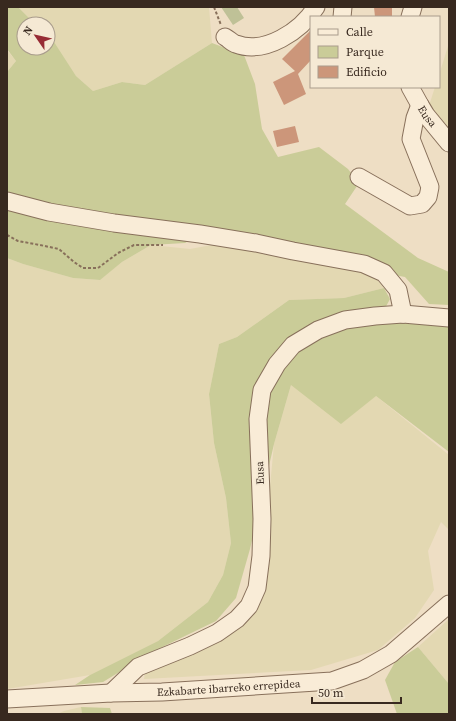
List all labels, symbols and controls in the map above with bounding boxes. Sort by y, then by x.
north arrow [16,16,56,56]
legend [310,16,440,88]
text: N [20,23,37,38]
text: Calle [346,24,373,40]
text: Parque [346,44,384,60]
text: Edificio [346,64,387,80]
street label: Eusa [414,103,441,130]
street label: Eusa [252,461,268,485]
street label: Ezkabarte ibarreko errepidea [157,676,301,700]
scale bar [312,679,401,705]
text: 50 m [318,685,344,701]

